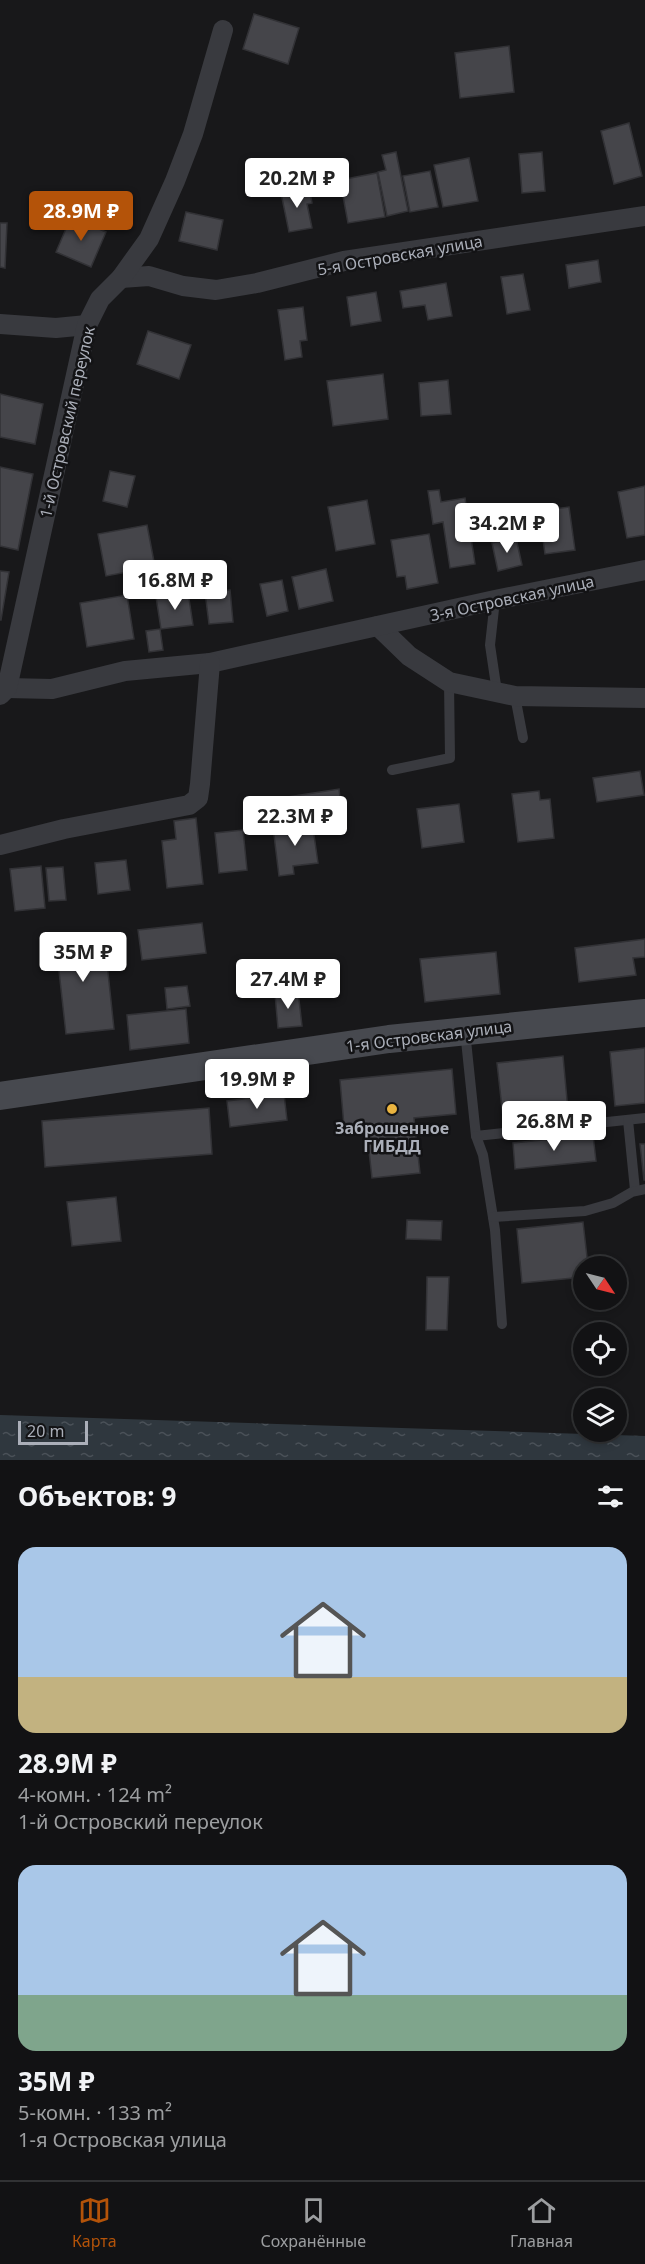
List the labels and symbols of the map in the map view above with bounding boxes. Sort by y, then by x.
pin: 20.2M ₽ [242,158,352,209]
pin: 28.9M ₽ [26,191,136,242]
street label: 5-я Островская улица [316,230,484,280]
street label: 1-й Островский переулок [34,324,100,520]
pin: 34.2M ₽ [452,503,562,554]
pin: 16.8M ₽ [120,560,230,611]
street label: 3-я Островская улица [428,570,596,626]
pin: 22.3M ₽ [240,796,350,847]
pin: 35M ₽ [41,932,125,983]
pin: 27.4M ₽ [233,959,343,1010]
street label: 1-я Островская улица [345,1015,513,1057]
pin: 19.9M ₽ [202,1059,312,1110]
pin: 26.8M ₽ [499,1101,609,1152]
marker: Заброшенное ГИБДД [385,1102,399,1116]
place label: Заброшенное ГИБДД [335,1117,449,1157]
north arrow [573,1256,627,1310]
scale bar [18,1418,88,1446]

